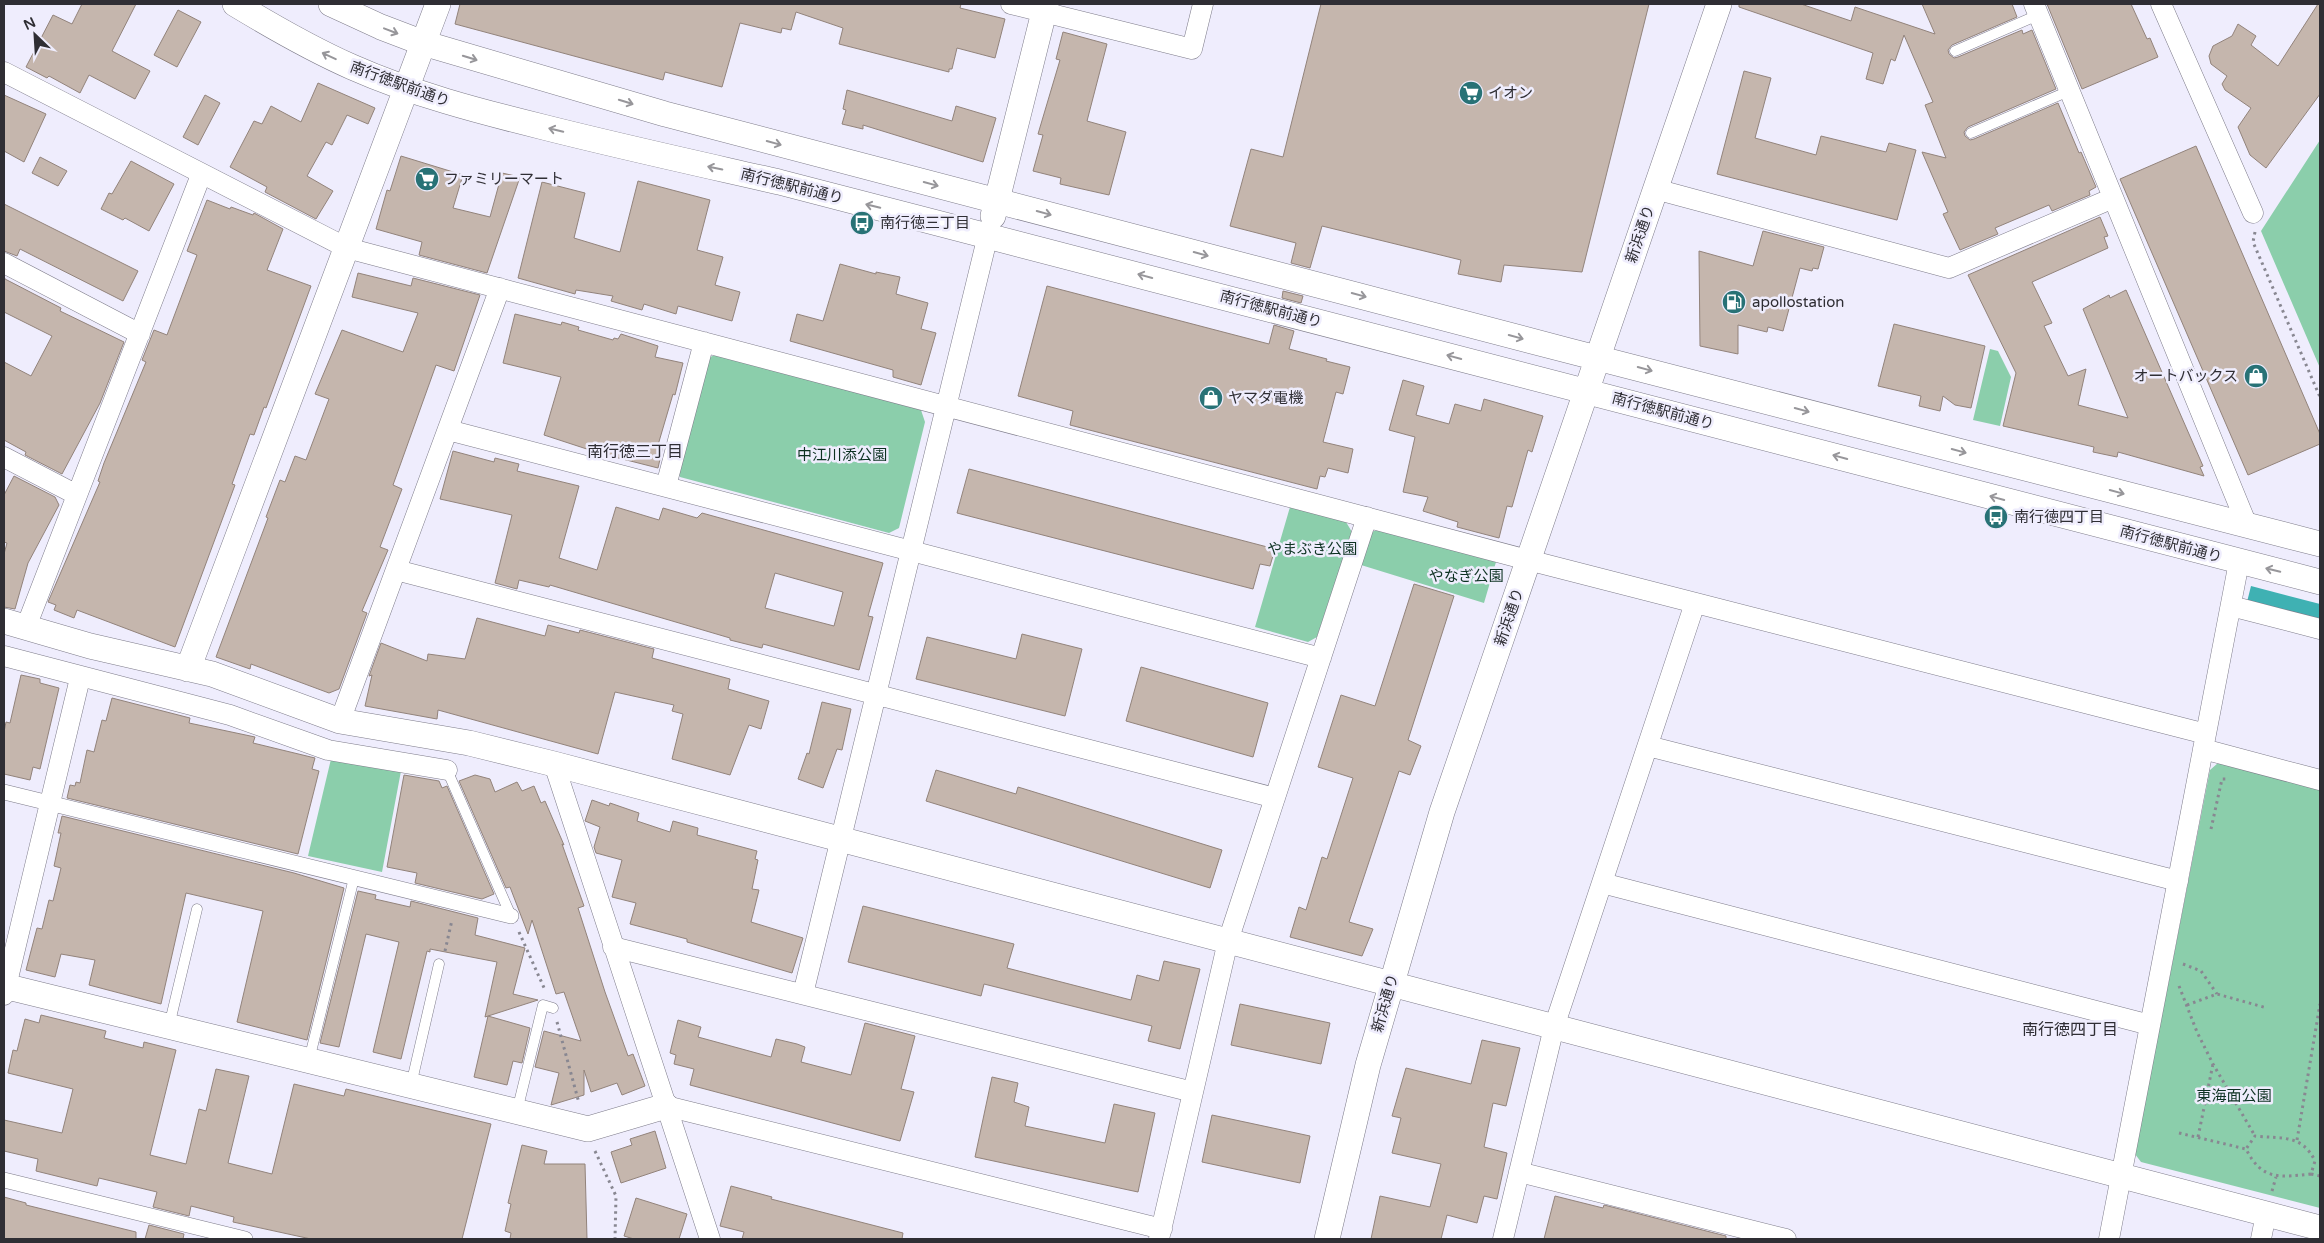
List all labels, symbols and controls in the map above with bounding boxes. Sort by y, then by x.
north arrow [10,10,60,60]
text: N [21,14,38,34]
one-way arrow [383,27,398,36]
one-way arrow [322,51,337,61]
one-way arrow [461,54,477,63]
street label: 南行徳駅前通り [348,58,452,110]
supermarket icon: イオン [1458,80,1484,106]
place label: イオン [1488,84,1533,102]
one-way arrow [618,98,634,108]
one-way arrow [549,125,565,134]
one-way arrow [765,138,781,148]
one-way arrow [707,162,723,172]
street label: 南行徳駅前通り [739,165,845,207]
supermarket icon: ファミリーマート [414,166,440,192]
place label: ファミリーマート [444,170,564,188]
one-way arrow [923,179,939,189]
one-way arrow [866,201,882,210]
street label: 新浜通り [1622,203,1658,265]
one-way arrow [1036,208,1052,218]
bus stop icon: 南行徳三丁目 [849,210,875,236]
place label: 南行徳三丁目 [880,214,970,232]
one-way arrow [1193,250,1209,259]
one-way arrow [1137,271,1153,280]
street label: 南行徳駅前通り [1218,287,1324,331]
fuel station icon: apollostation [1721,289,1747,315]
one-way arrow [1350,291,1366,301]
place label: apollostation [1752,293,1844,311]
one-way arrow [1507,332,1523,342]
one-way arrow [1447,352,1463,361]
shop icon: オートバックス [2243,363,2269,389]
one-way arrow [1636,365,1652,374]
place label: オートバックス [2133,367,2238,385]
shop icon: ヤマダ電機 [1198,385,1224,411]
place label: ヤマダ電機 [1228,389,1303,407]
street label: 南行徳駅前通り [1610,389,1716,433]
one-way arrow [1794,406,1810,415]
district label: 南行徳三丁目 [587,442,683,462]
park label: 中江川添公園 [797,446,887,464]
one-way arrow [1951,447,1967,456]
one-way arrow [1833,452,1849,461]
one-way arrow [2108,487,2124,497]
one-way arrow [1990,493,2006,502]
bus stop icon: 南行徳四丁目 [1983,504,2009,530]
place label: 南行徳四丁目 [2014,508,2104,526]
street label: 南行徳駅前通り [2118,522,2224,566]
park label: やまぶき公園 [1267,540,1357,558]
one-way arrow [2265,565,2281,574]
park label: やなぎ公園 [1428,567,1504,585]
street label: 新浜通り [1491,586,1527,648]
street label: 新浜通り [1368,972,1402,1034]
district label: 南行徳四丁目 [2022,1020,2118,1040]
park label: 東海面公園 [2196,1087,2272,1105]

